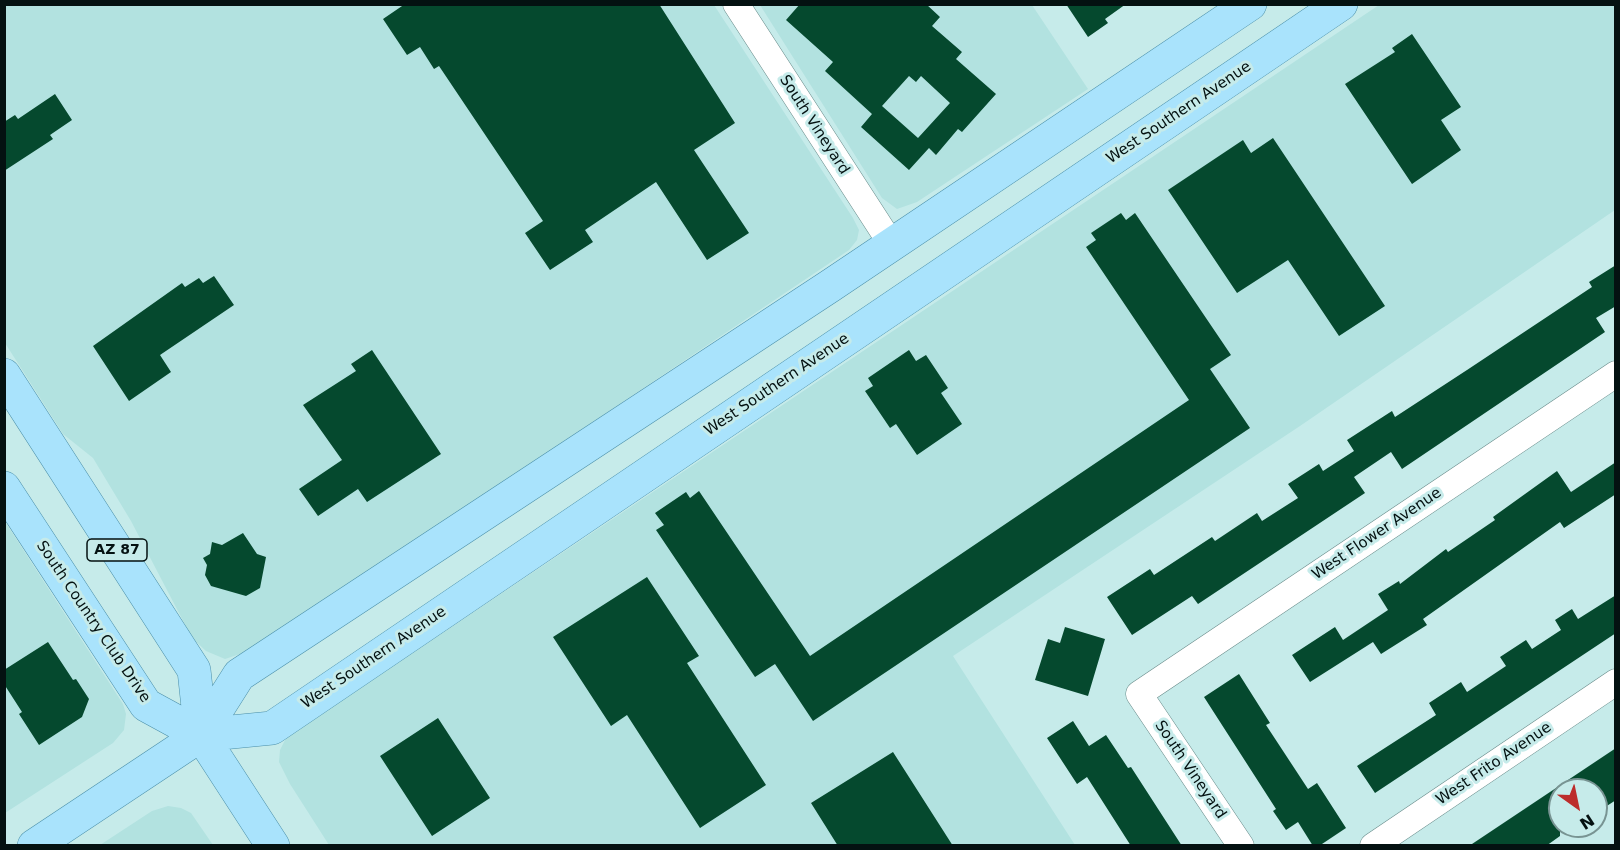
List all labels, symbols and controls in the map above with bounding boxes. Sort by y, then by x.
street label: West Southern Avenue [1103,58,1255,168]
street label: South Vineyard [775,72,853,178]
street label: West Southern Avenue [701,330,853,440]
street label: West Flower Avenue [1309,484,1445,584]
street label: South Country Club Drive [32,538,154,706]
road number: AZ 87 [87,539,147,561]
street label: West Southern Avenue [298,603,450,713]
street label: South Vineyard [1150,717,1230,823]
street label: West Frito Avenue [1433,719,1555,809]
north arrow [1548,778,1608,838]
text: N [1576,810,1598,833]

